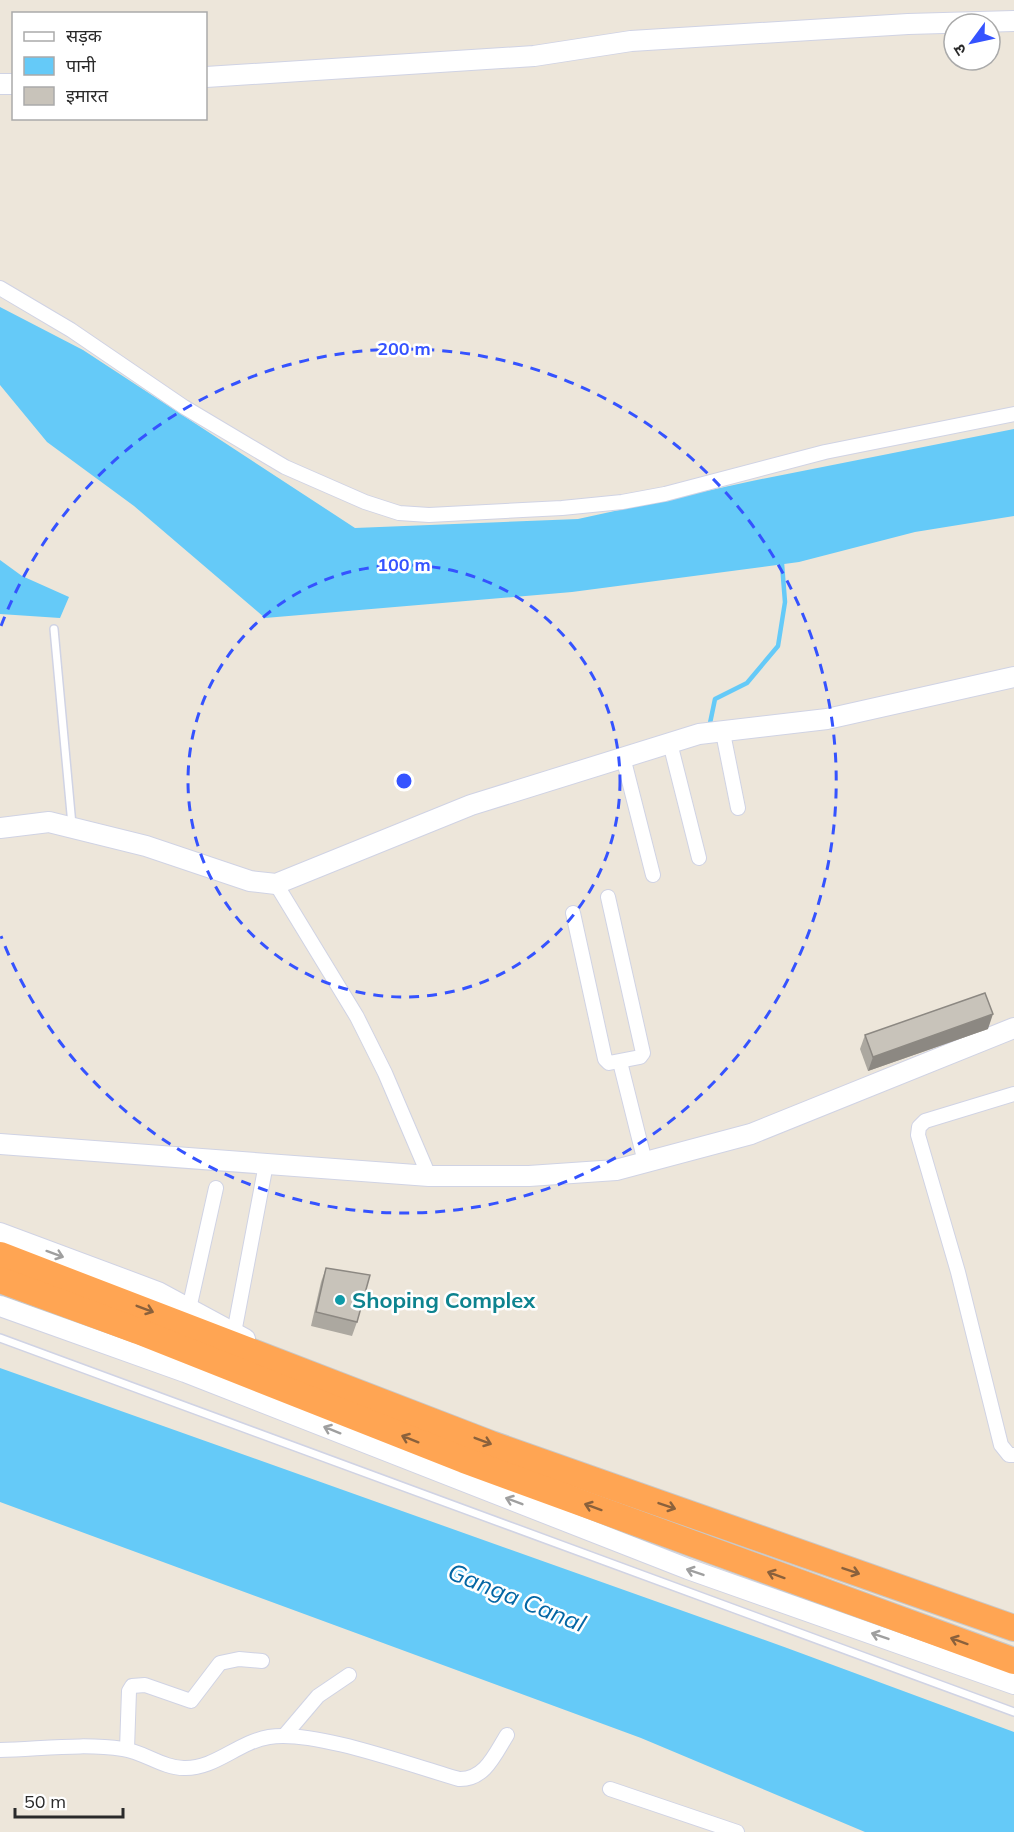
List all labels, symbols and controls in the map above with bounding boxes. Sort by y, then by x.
legend [12,12,207,120]
north arrow [942,12,1002,72]
text: सड़क [66,24,103,47]
text: उ [948,40,970,60]
text: पानी [66,54,96,77]
text: इमारत [66,84,109,107]
text: 200 m [377,337,431,360]
text: 100 m [377,553,431,576]
centre of rings [394,771,414,791]
one-way arrow [45,1249,64,1260]
place label: Shoping Complex [352,1286,536,1314]
marker: Shoping Complex [333,1293,347,1307]
one-way arrow [135,1304,154,1315]
one-way arrow [324,1424,342,1435]
one-way arrow [401,1433,420,1444]
one-way arrow [473,1436,492,1447]
one-way arrow [505,1495,523,1506]
one-way arrow [584,1501,603,1512]
one-way arrow [657,1502,676,1513]
water label: Ganga Canal [444,1556,590,1638]
one-way arrow [687,1566,705,1577]
one-way arrow [841,1566,860,1577]
one-way arrow [767,1568,786,1579]
one-way arrow [871,1629,890,1640]
one-way arrow [950,1635,969,1646]
scale bar [15,1781,123,1819]
text: 50 m [24,1790,66,1813]

